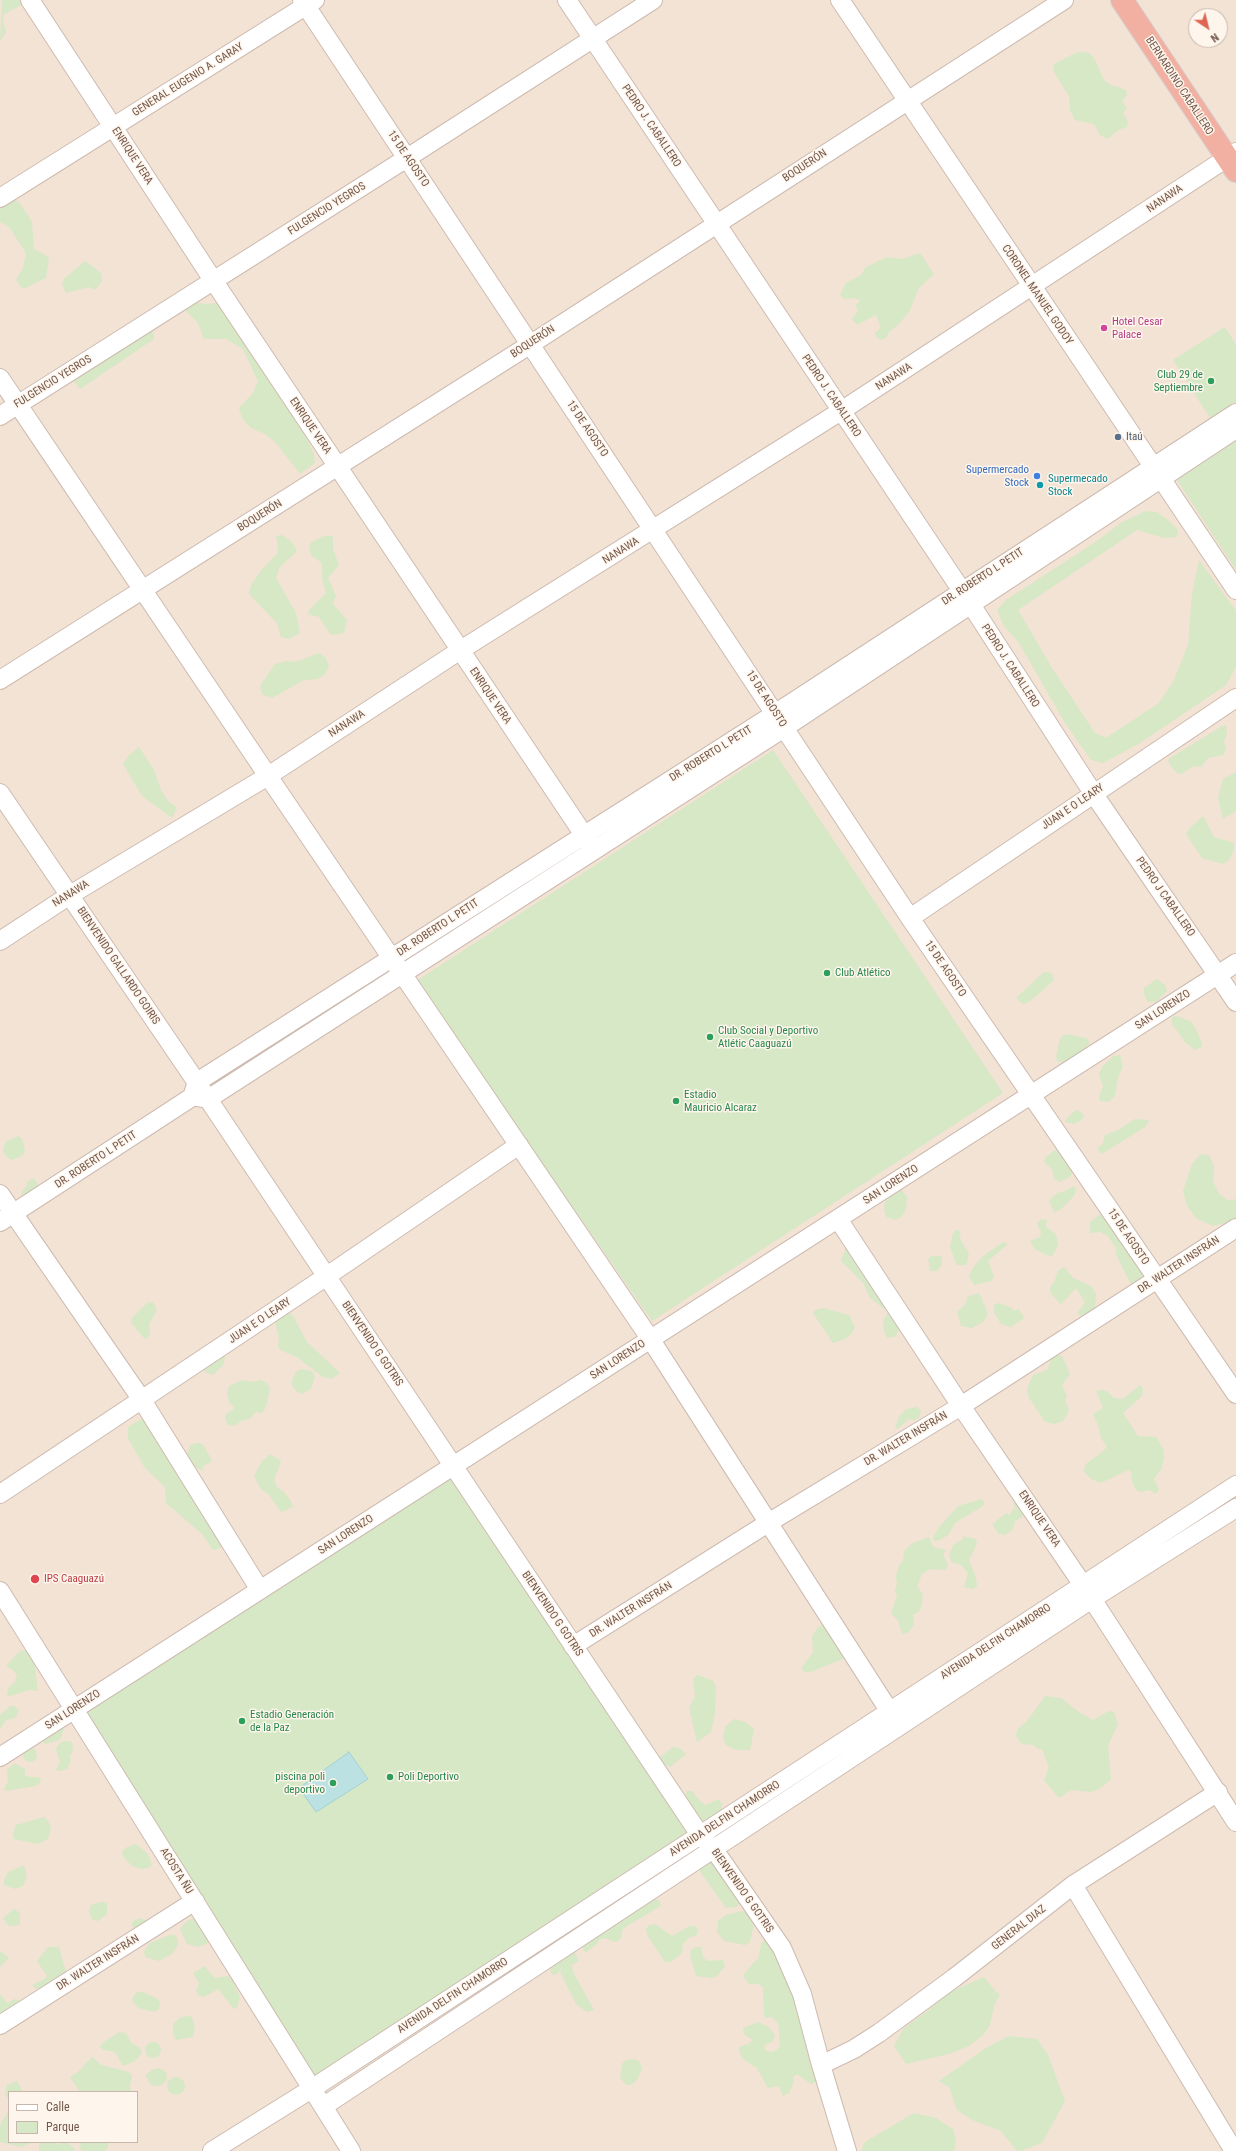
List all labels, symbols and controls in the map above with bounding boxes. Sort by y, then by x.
north arrow [1188,8,1228,48]
street label: BERNARDINO CABALLERO [1142,34,1216,138]
street label: GENERAL EUGENIO A. GARAY [130,40,246,120]
street label: PEDRO J. CABALLERO [618,82,684,170]
street label: ENRIQUE VERA [109,125,155,187]
street label: 15 DE AGOSTO [384,128,432,190]
street label: BOQUERÓN [780,147,830,185]
street label: FULGENCIO YEGROS [286,180,368,238]
street label: NANAWA [1144,182,1186,216]
street label: CORONEL MANUEL GODOY [999,242,1075,348]
place label: Hotel Cesar Palace [1112,315,1163,341]
street label: BOQUERÓN [508,323,558,361]
marker: Hotel Cesar Palace [1099,323,1109,333]
street label: PEDRO J. CABALLERO [798,352,864,440]
street label: FULGENCIO YEGROS [12,353,94,411]
street label: NANAWA [873,360,915,394]
place label: Club 29 de Septiembre [1154,368,1203,394]
marker: Club 29 de Septiembre [1206,376,1216,386]
street label: ENRIQUE VERA [286,395,334,457]
street label: 15 DE AGOSTO [563,398,611,460]
place label: Itaú [1126,430,1143,444]
marker: Itaú [1113,432,1123,442]
place label: Supermercado Stock [966,463,1029,489]
marker: Supermercado Stock [1032,471,1042,481]
place label: Supermecado Stock [1048,472,1108,498]
marker: Supermecado Stock [1035,480,1045,490]
street label: BOQUERÓN [235,497,285,535]
street label: NANAWA [600,535,642,567]
street label: DR. ROBERTO L PETIT [940,546,1026,608]
street label: PEDRO J. CABALLERO [978,622,1042,710]
street label: ENRIQUE VERA [466,665,514,727]
street label: 15 DE AGOSTO [743,668,789,730]
street label: NANAWA [326,707,368,741]
street label: DR. ROBERTO L PETIT [667,723,755,785]
street label: JUAN E O LEARY [1039,781,1107,833]
street label: PEDRO J CABALLERO [1133,855,1197,939]
street label: NANAWA [50,878,92,910]
street label: DR. ROBERTO L PETIT [395,897,481,959]
street label: BIENVENIDO GALLARDO GOIRIS [74,905,162,1027]
street label: 15 DE AGOSTO [921,938,969,1000]
place label: Club Atlético [835,966,891,980]
marker: Club Atlético [822,968,832,978]
street label: SAN LORENZO [1133,987,1193,1033]
place label: Club Social y Deportivo Atlétic Caaguazú [718,1024,818,1050]
marker: Club Social y Deportivo Atlétic Caaguazú [705,1032,715,1042]
place label: Estadio Mauricio Alcaraz [684,1088,757,1114]
marker: Estadio Mauricio Alcaraz [671,1096,681,1106]
street label: DR. ROBERTO L PETIT [53,1129,139,1191]
street label: SAN LORENZO [861,1162,921,1208]
street label: 15 DE AGOSTO [1104,1206,1152,1268]
street label: DR. WALTER INSFRÁN [1136,1234,1222,1296]
street label: JUAN E O LEARY [226,1295,294,1347]
street label: BIENVENIDO G GOTRIS [339,1299,405,1389]
street label: SAN LORENZO [588,1337,648,1383]
street label: DR. WALTER INSFRÁN [862,1409,950,1469]
street label: ENRIQUE VERA [1015,1488,1063,1550]
street label: SAN LORENZO [316,1512,376,1558]
street label: BIENVENIDO G GOTRIS [519,1569,585,1659]
place label: IPS Caaguazú [44,1572,104,1586]
marker: IPS Caaguazú [29,1573,41,1585]
street label: DR. WALTER INSFRÁN [587,1579,675,1641]
street label: AVENIDA DELFIN CHAMORRO [938,1601,1054,1683]
street label: SAN LORENZO [43,1687,103,1733]
place label: Estadio Generación de la Paz [250,1708,334,1734]
marker: Estadio Generación de la Paz [237,1716,247,1726]
place label: piscina poli deportivo [275,1770,325,1796]
place label: Poli Deportivo [398,1770,459,1784]
marker: Poli Deportivo [385,1772,395,1782]
marker: piscina poli deportivo [328,1778,338,1788]
street label: AVENIDA DELFIN CHAMORRO [667,1778,783,1860]
street label: ACOSTA ÑU [157,1845,195,1897]
street label: BIENVENIDO G GOTRIS [708,1846,776,1936]
street label: GENERAL DIAZ [989,1903,1049,1953]
street label: DR. WALTER INSFRÁN [54,1932,142,1994]
street label: AVENIDA DELFIN CHAMORRO [395,1955,511,2037]
legend [8,2091,138,2143]
text: Calle [46,2100,70,2114]
text: Parque [46,2120,79,2134]

